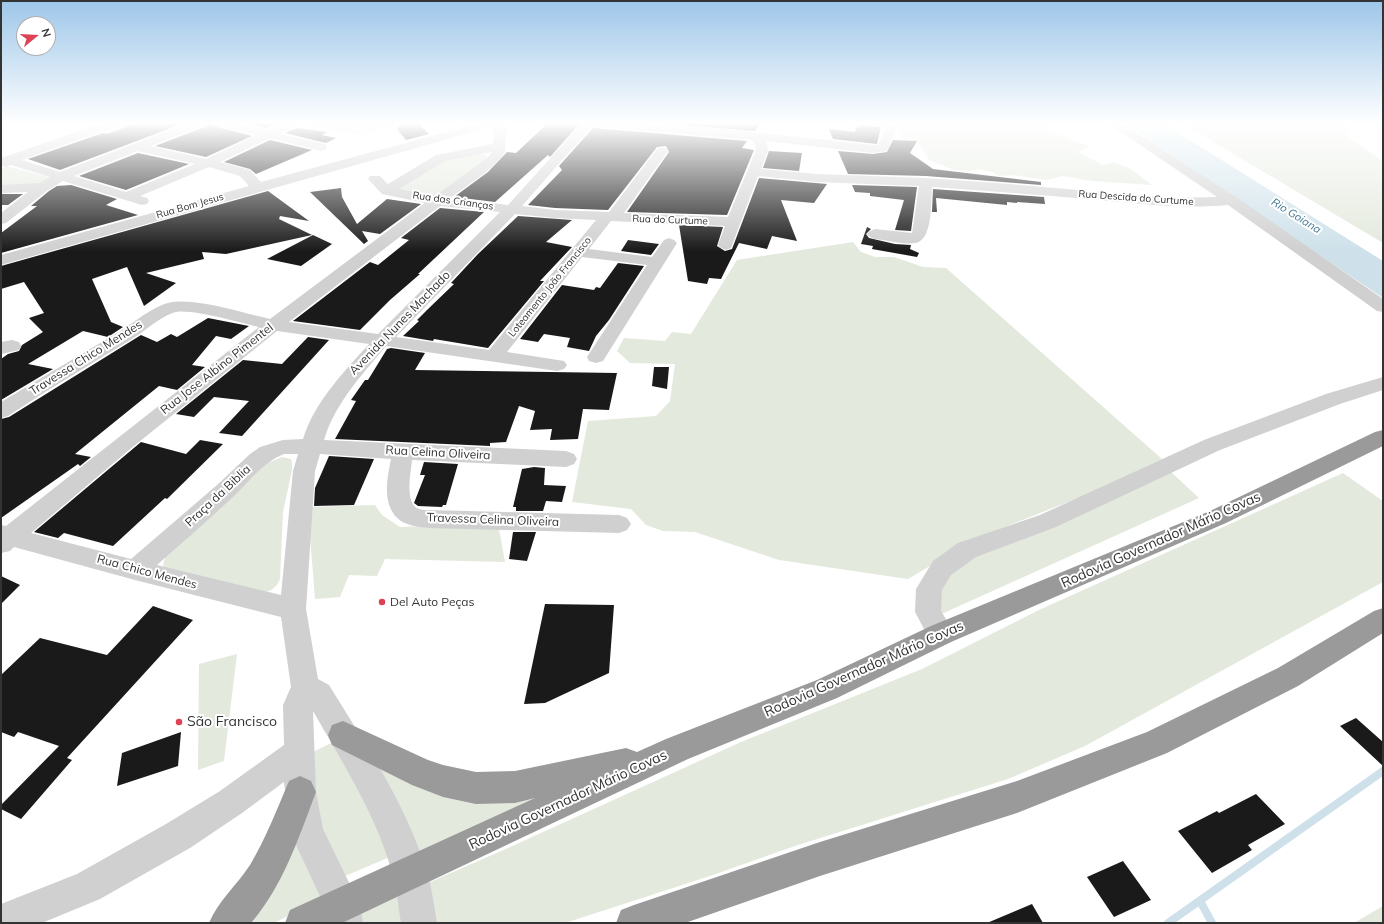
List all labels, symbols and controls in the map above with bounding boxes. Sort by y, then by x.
north arrow [16,16,56,56]
text: N [39,26,54,39]
street label: Rua Descida do Curtume [1078,188,1194,208]
street label: Rua das Crianças [412,189,494,213]
street label: Rua Bom Jesus [155,191,225,221]
water label: Rio Goiana [1269,196,1323,236]
street label: Rua do Curtume [632,213,708,227]
street label: Loteamento João Francisco [506,235,594,339]
street label: Avenida Nunes Machado [347,268,453,378]
street label: Travessa Chico Mendes [27,317,145,399]
street label: Rua Jose Albino Pimentel [158,321,276,417]
street label: Rua Celina Oliveira [385,443,491,463]
street label: Praça da Biblia [182,462,254,530]
street label: Rodovia Governador Mário Covas [1059,488,1263,592]
street label: Travessa Celina Oliveira [427,510,559,530]
street label: Rua Chico Mendes [95,552,199,592]
place label: Del Auto Peças [390,595,474,609]
marker: Del Auto Peças [377,597,387,607]
street label: Rodovia Governador Mário Covas [762,617,966,721]
place label: São Francisco [187,714,277,730]
marker: São Francisco [174,717,184,727]
street label: Rodovia Governador Mário Covas [466,747,670,853]

